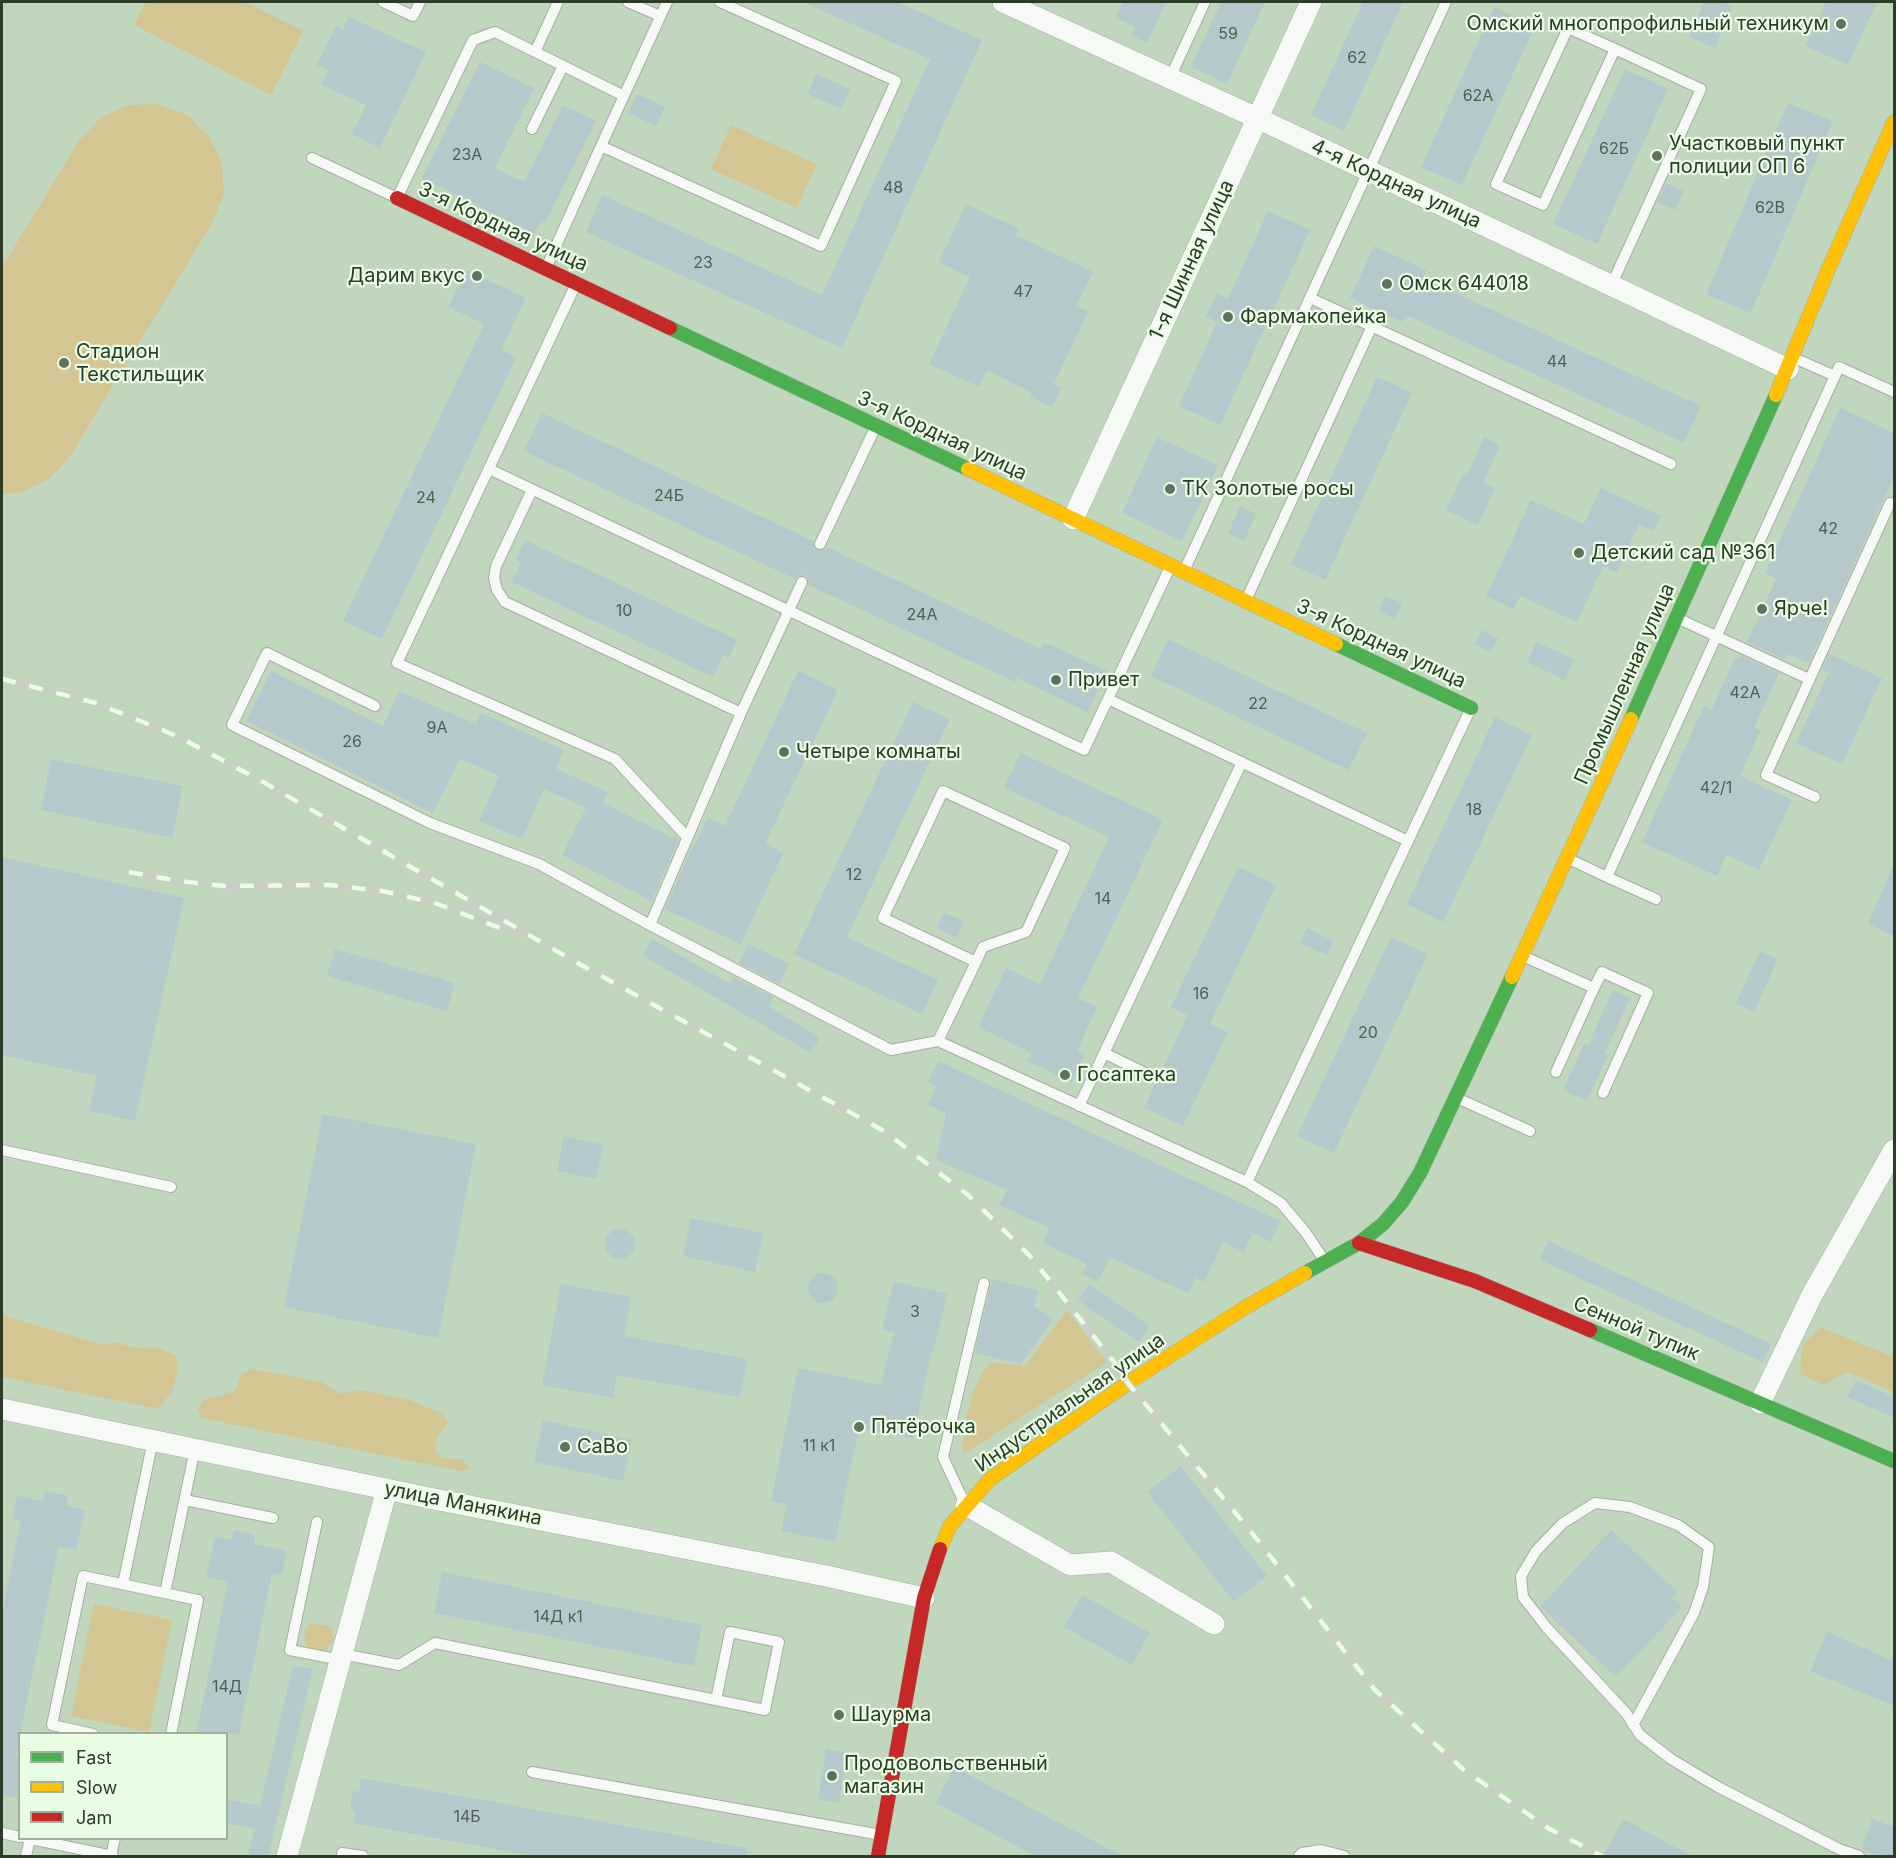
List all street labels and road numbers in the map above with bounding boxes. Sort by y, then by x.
street label: 4-я Кордная улица [1307,134,1485,234]
street label: 1-я Шинная улица [1144,176,1240,344]
street label: 3-я Кордная улица [414,177,592,277]
street label: 3-я Кордная улица [853,386,1031,486]
street label: Промышленная улица [1570,580,1680,788]
street label: 3-я Кордная улица [1292,594,1470,694]
street label: Сенной тупик [1569,1292,1703,1366]
street label: Индустриальная улица [971,1328,1169,1478]
street label: улица Манякина [382,1477,544,1531]

